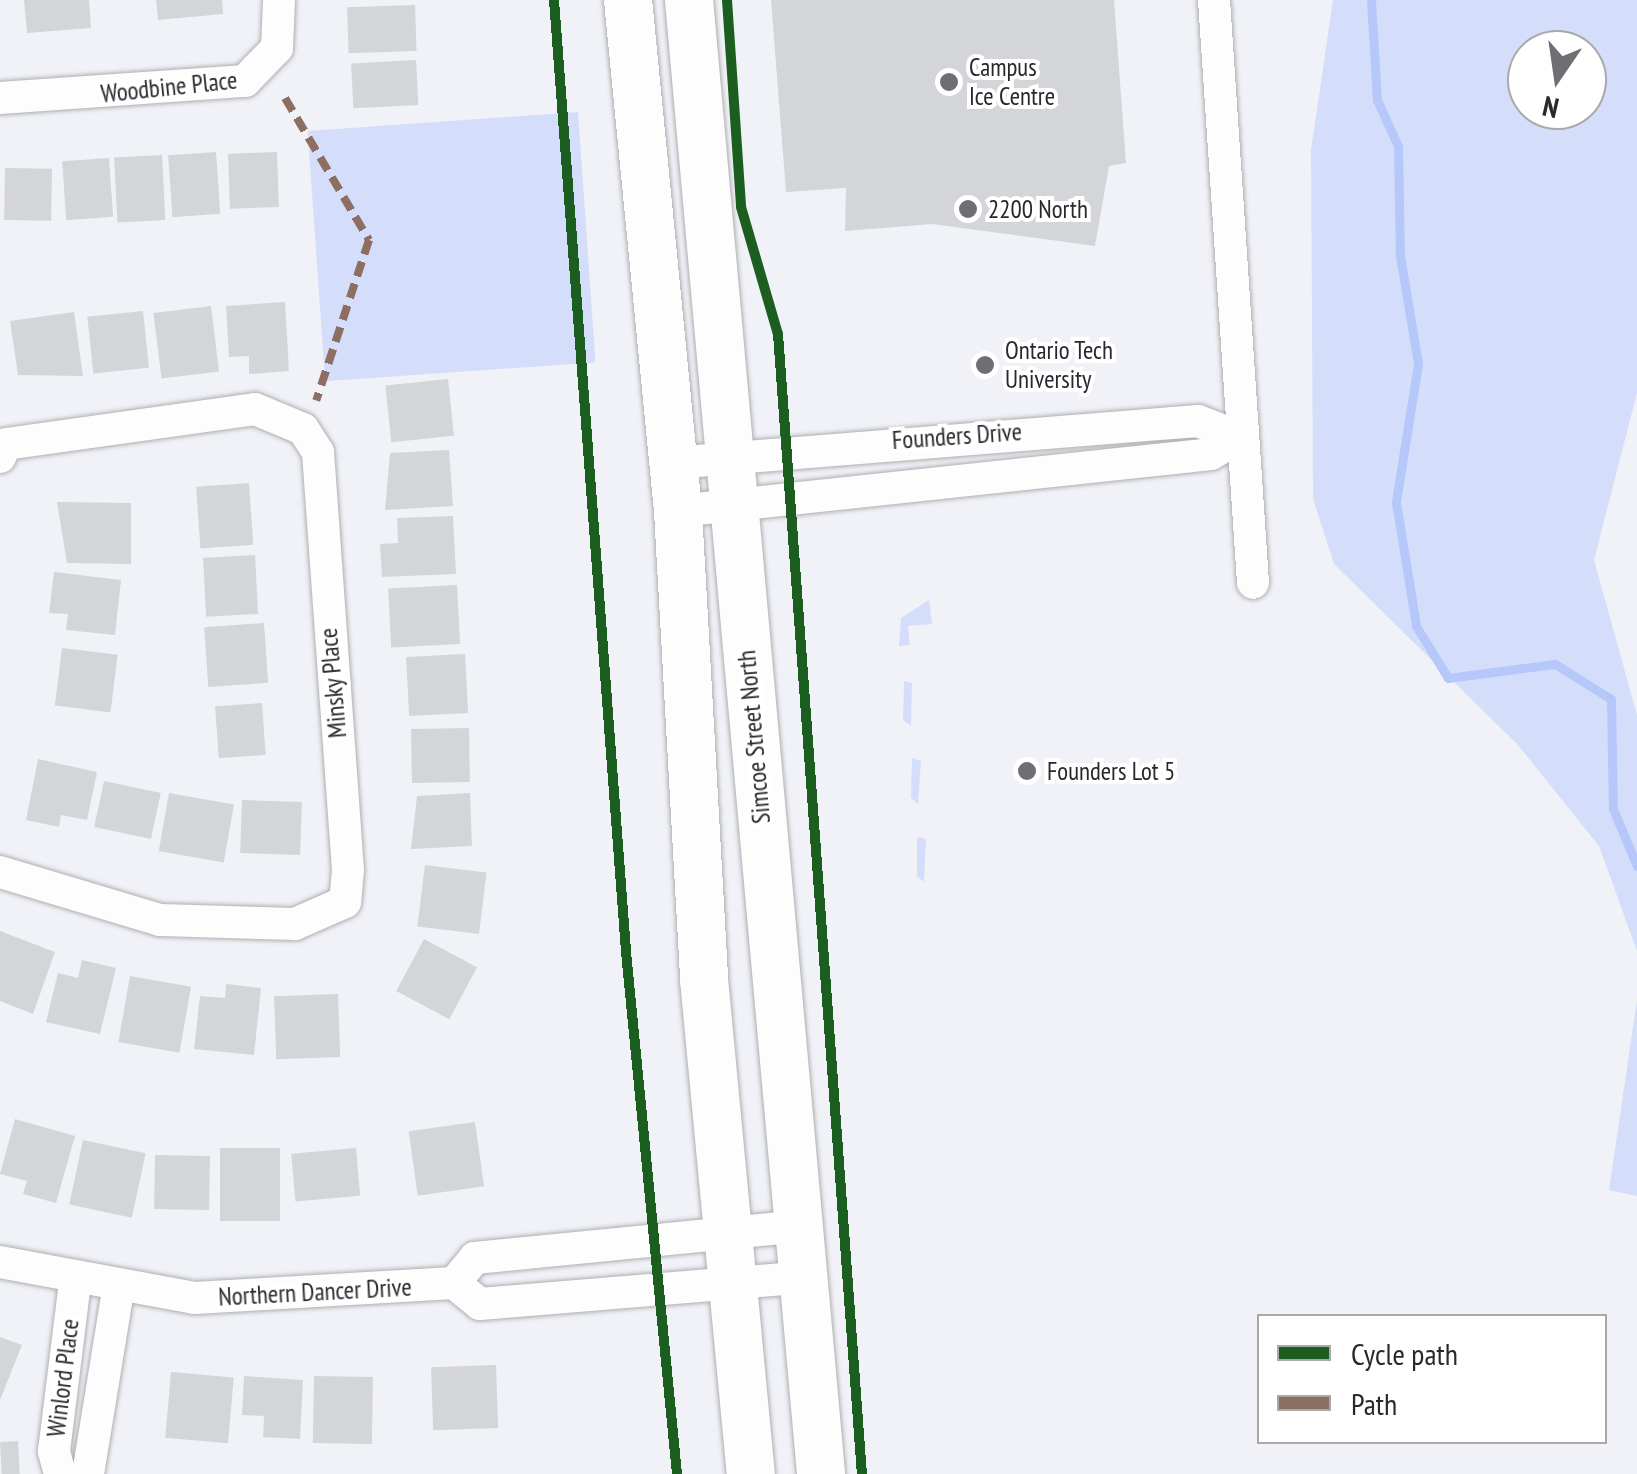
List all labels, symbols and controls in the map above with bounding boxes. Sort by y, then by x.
north arrow [1507,30,1607,130]
place label: Campus Ice Centre [969,53,1055,112]
street label: Woodbine Place [99,65,239,109]
marker: Campus Ice Centre [938,71,960,93]
text: N [1539,88,1562,127]
place label: 2200 North [988,194,1088,224]
marker: 2200 North [957,198,979,220]
place label: Ontario Tech University [1005,336,1114,395]
marker: Ontario Tech University [974,354,996,376]
street label: Founders Drive [891,416,1023,456]
street label: Minsky Place [313,626,353,740]
street label: Simcoe Street North [731,649,777,825]
place label: Founders Lot 5 [1047,756,1175,786]
marker: Founders Lot 5 [1016,760,1038,782]
street label: Northern Dancer Drive [218,1272,412,1312]
legend [1257,1314,1607,1444]
street label: Winlord Place [41,1317,85,1439]
text: Cycle path [1351,1334,1458,1373]
text: Path [1351,1384,1397,1423]

